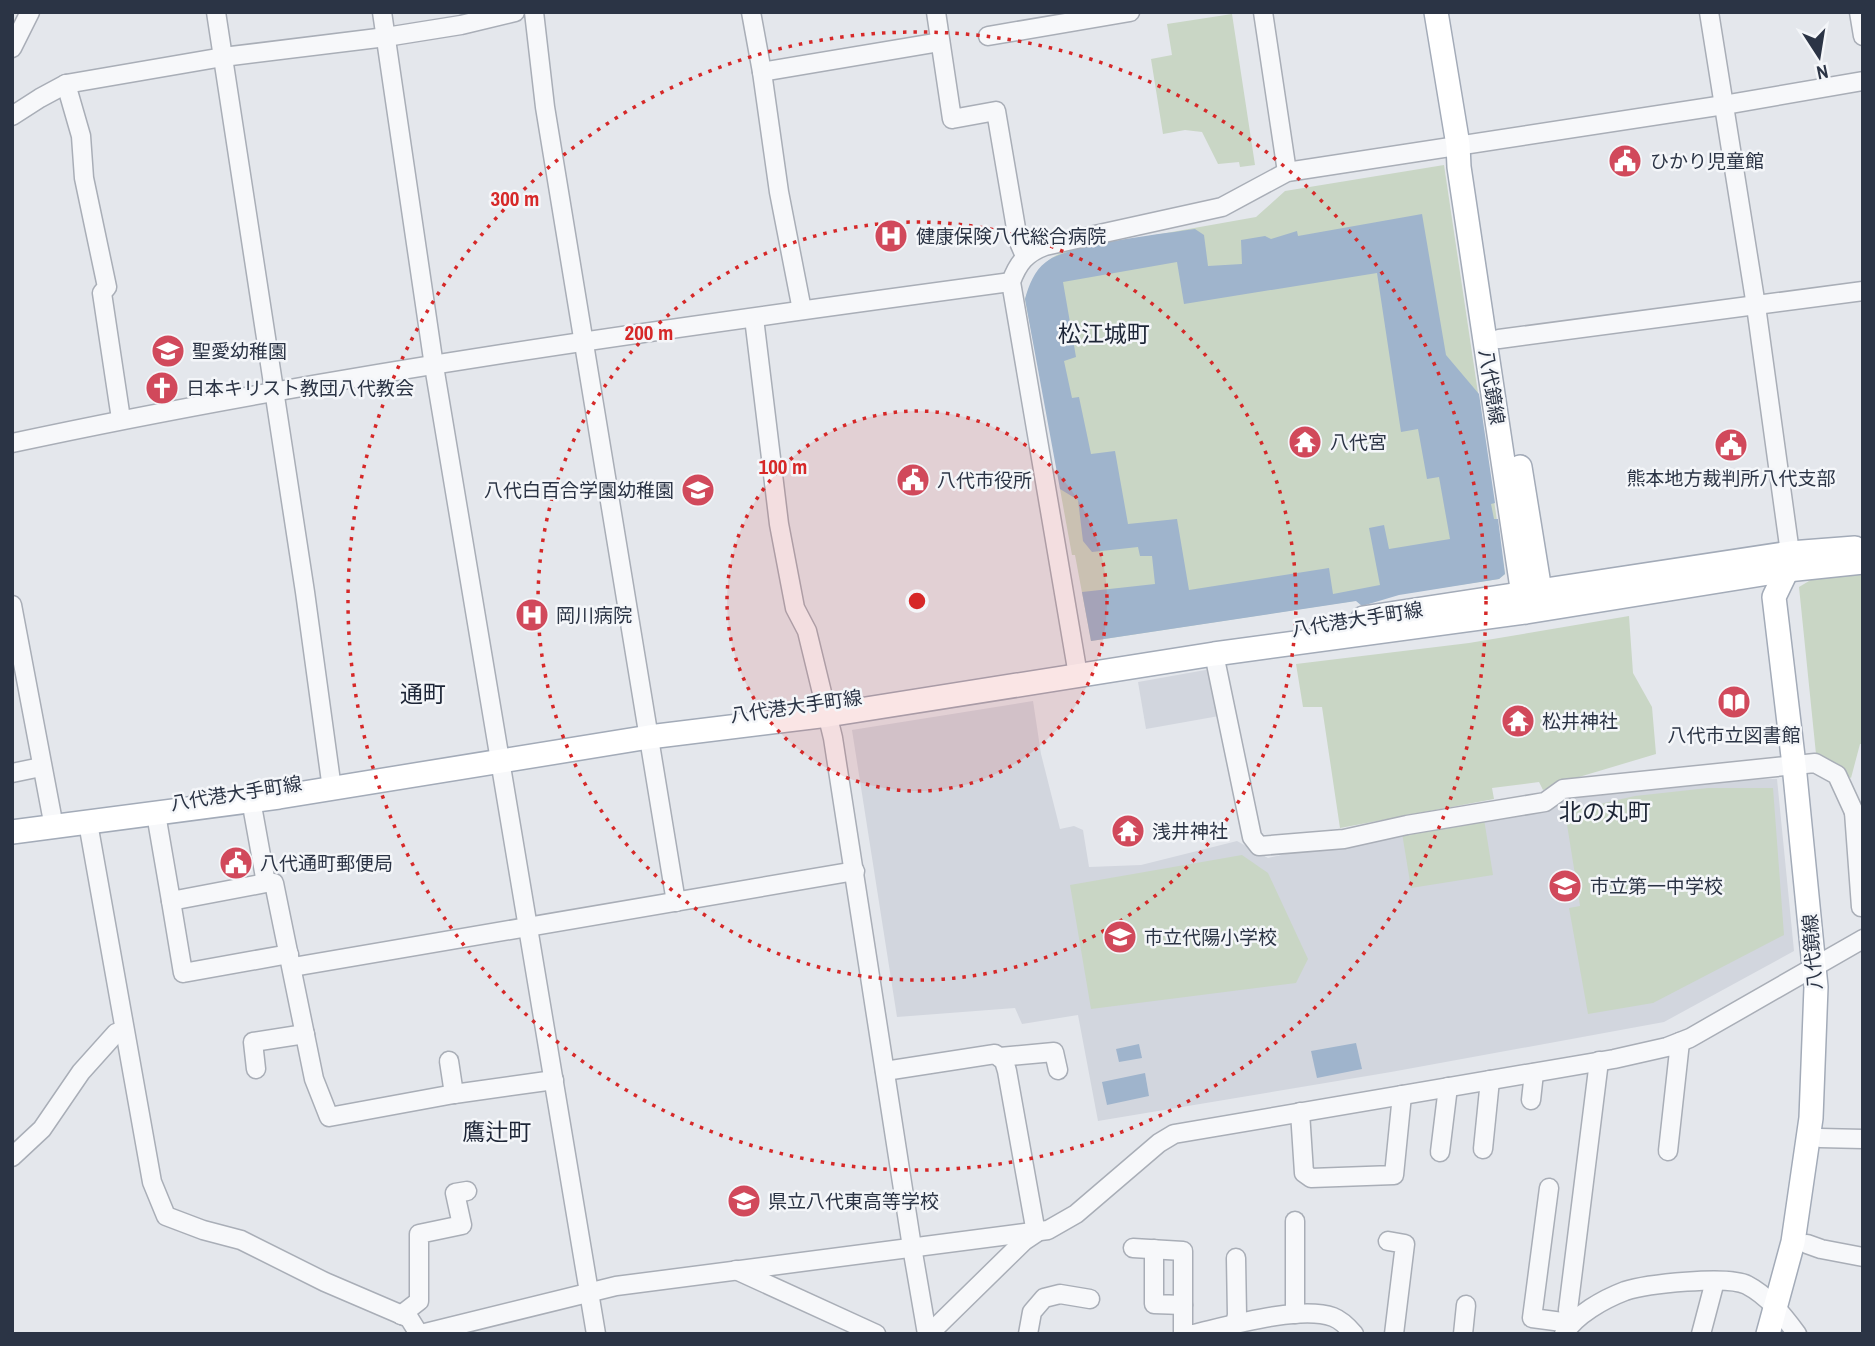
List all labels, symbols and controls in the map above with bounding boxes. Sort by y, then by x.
north arrow [1784,21,1854,91]
text: N [1814,59,1831,87]
public building icon: ひかり児童館 [1606,142,1644,180]
place label: ひかり児童館 [1650,148,1764,174]
text: 300 m [491,184,539,213]
hospital icon: 健康保険八代総合病院 [872,217,910,255]
place label: 健康保険八代総合病院 [916,223,1106,249]
text: 200 m [625,318,673,347]
district label: 松江城町 [1058,318,1150,349]
school or university icon: 聖愛幼稚園 [149,332,187,370]
place label: 聖愛幼稚園 [192,338,287,364]
street label: 八代鏡線 [1473,347,1511,427]
church icon: 日本キリスト教団八代教会 [143,369,181,407]
place label: 日本キリスト教団八代教会 [186,375,414,401]
temple icon: 八代宮 [1286,423,1324,461]
public building icon: 熊本地方裁判所八代支部 [1712,426,1750,464]
place label: 八代宮 [1330,429,1387,455]
text: 100 m [759,452,807,481]
public building icon: 八代市役所 [894,461,932,499]
place label: 熊本地方裁判所八代支部 [1626,465,1836,491]
place label: 八代市役所 [937,467,1032,493]
school or university icon: 八代白百合学園幼稚園 [679,471,717,509]
place label: 八代白百合学園幼稚園 [484,477,674,503]
centre of rings [905,589,929,613]
hospital icon: 岡川病院 [513,596,551,634]
street label: 八代港大手町線 [1289,596,1425,642]
place label: 岡川病院 [556,602,632,628]
district label: 通町 [400,678,446,709]
library icon: 八代市立図書館 [1715,683,1753,721]
street label: 八代港大手町線 [728,684,864,728]
temple icon: 松井神社 [1499,702,1537,740]
place label: 松井神社 [1542,708,1618,734]
place label: 八代市立図書館 [1667,722,1801,748]
street label: 八代港大手町線 [168,770,304,816]
district label: 北の丸町 [1559,796,1651,827]
temple icon: 浅井神社 [1109,812,1147,850]
place label: 浅井神社 [1152,818,1228,844]
public building icon: 八代通町郵便局 [217,844,255,882]
place label: 八代通町郵便局 [260,850,393,876]
school or university icon: 市立第一中学校 [1546,867,1584,905]
place label: 市立第一中学校 [1590,873,1723,899]
street label: 八代鏡線 [1796,913,1828,991]
school or university icon: 市立代陽小学校 [1101,918,1139,956]
place label: 市立代陽小学校 [1144,924,1277,950]
district label: 鷹辻町 [463,1116,532,1147]
school or university icon: 県立八代東高等学校 [725,1182,763,1220]
place label: 県立八代東高等学校 [768,1188,939,1214]

